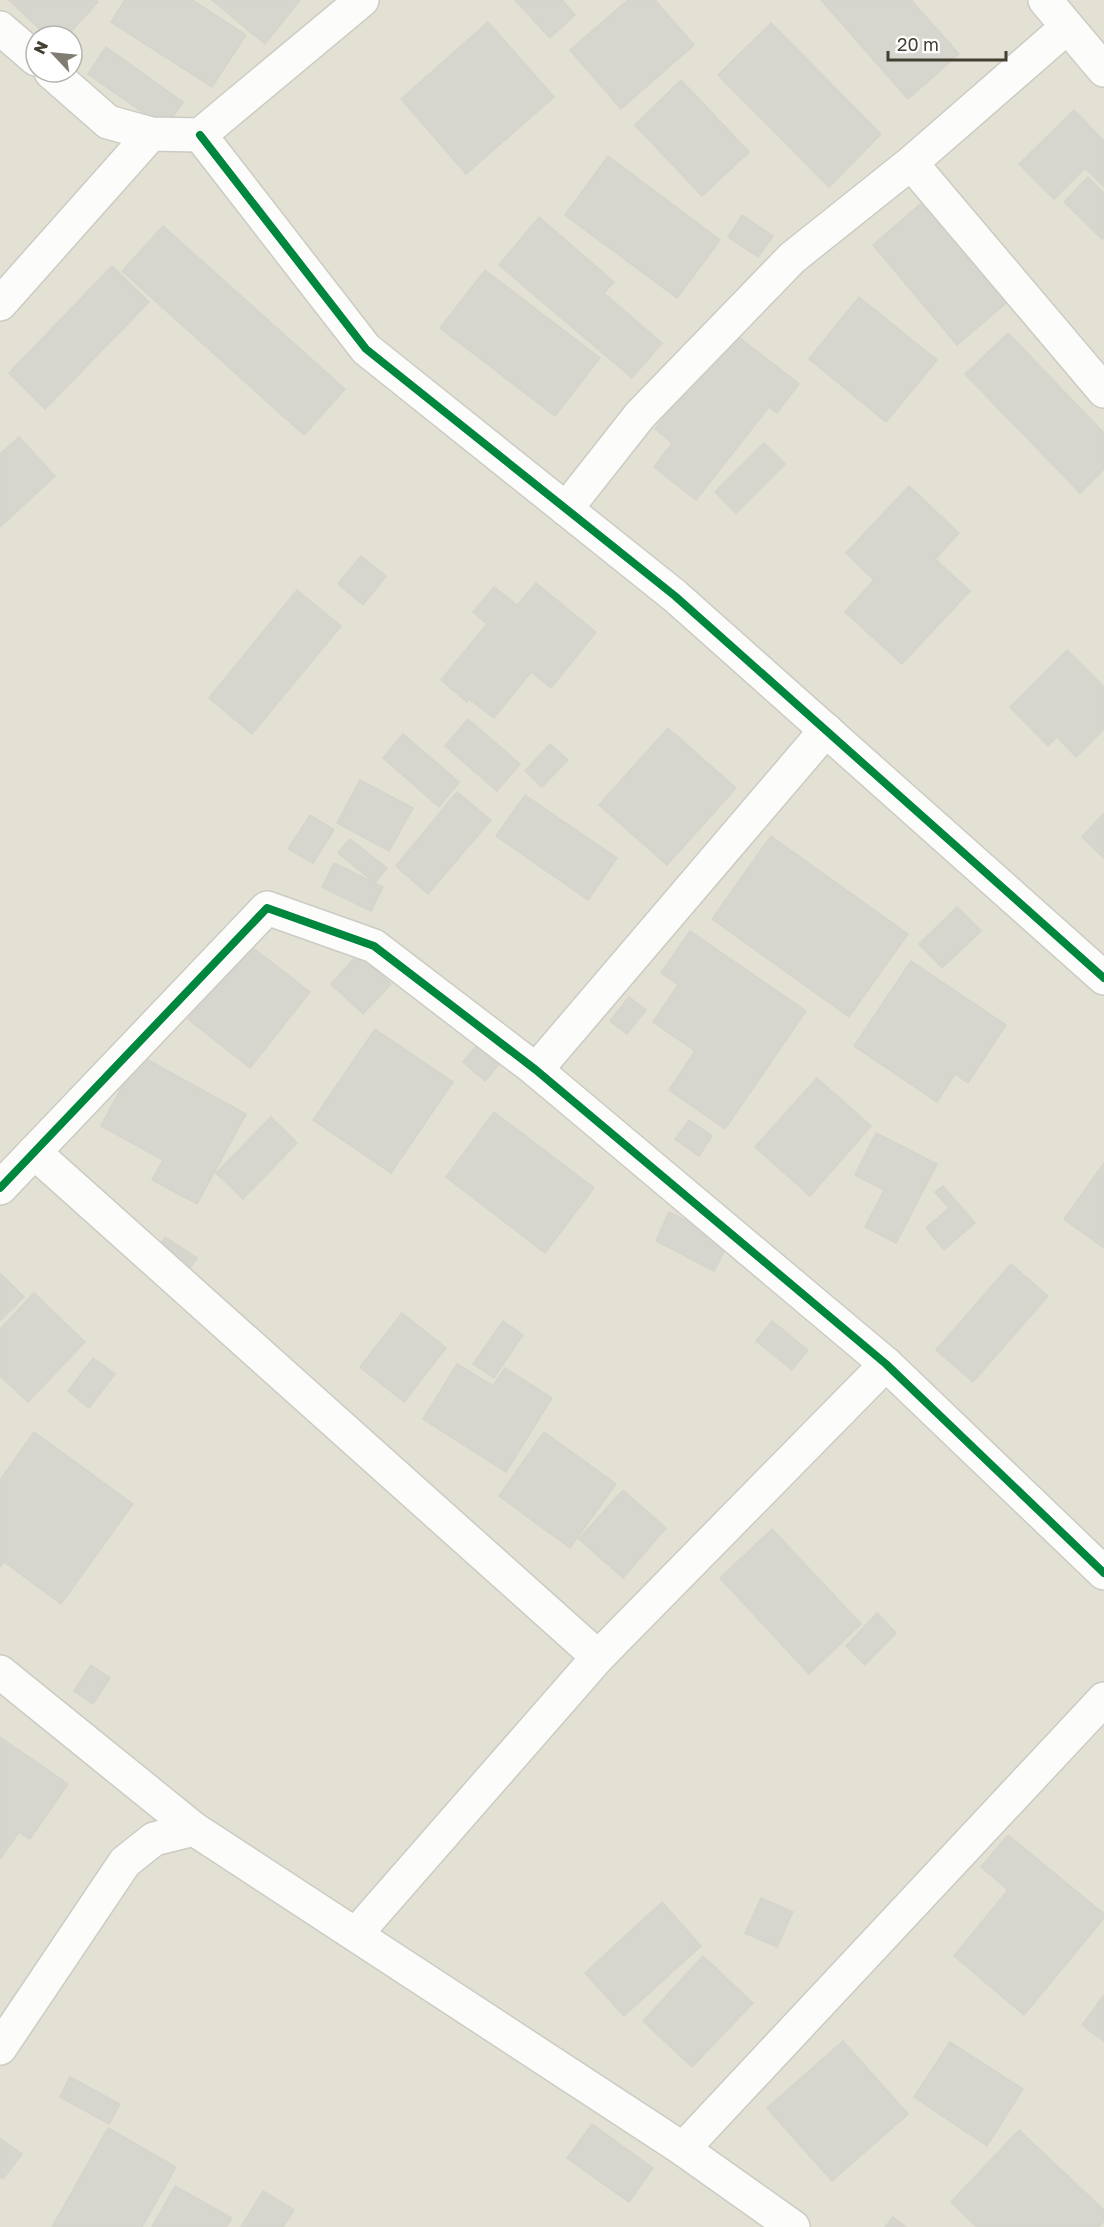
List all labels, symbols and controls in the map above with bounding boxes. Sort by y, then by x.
north arrow [24,24,84,84]
scale bar [888,24,1006,62]
text: 20 m [897,33,939,55]
text: N [29,38,52,57]

